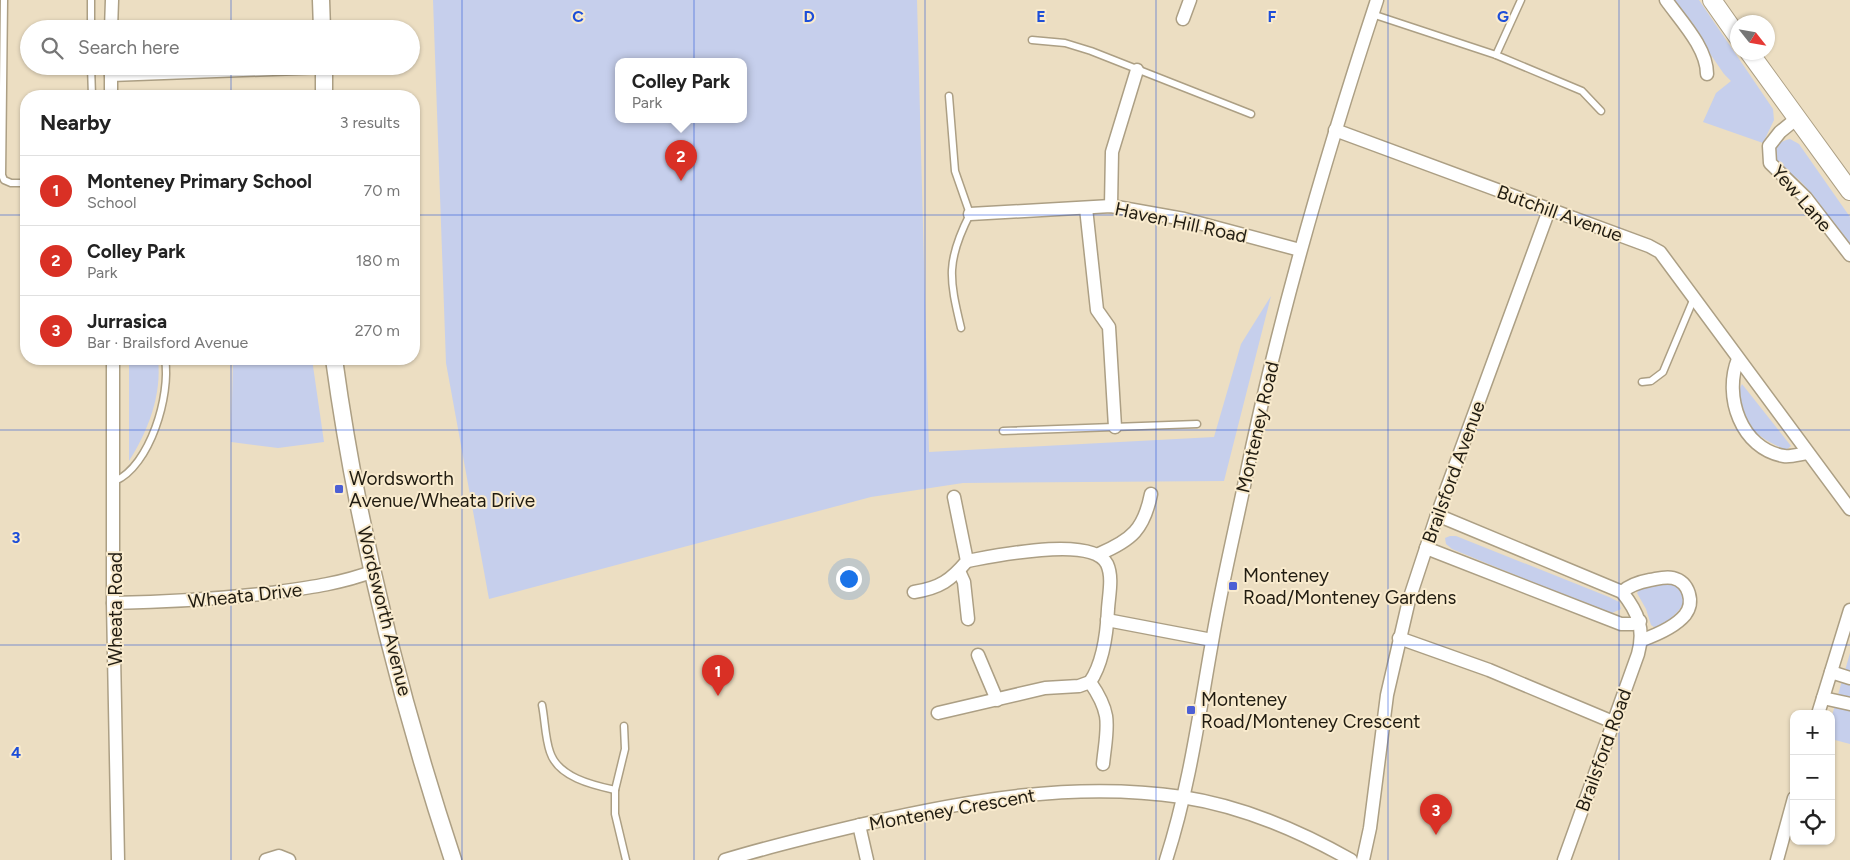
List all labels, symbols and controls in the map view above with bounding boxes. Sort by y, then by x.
text: C [572,7,584,26]
text: D [803,7,815,26]
text: E [1036,7,1046,26]
text: F [1268,7,1277,26]
text: G [1497,7,1509,26]
north arrow [1730,15,1775,60]
search box [20,20,420,75]
icon: search [38,34,66,62]
text: Search here [78,36,180,59]
popup [615,58,747,123]
text: Colley Park [632,70,730,93]
text: Park [632,93,662,112]
text: Nearby [40,110,111,135]
text: 3 results [340,113,400,132]
pin: 2 [665,140,697,181]
street label: Yew Lane [1767,160,1837,236]
text: Monteney Primary School [87,170,312,193]
street label: Butchill Avenue [1494,180,1626,247]
text: 1 [53,181,59,200]
text: 70 m [364,181,400,200]
text: School [87,193,137,212]
street label: Haven Hill Road [1113,197,1249,248]
text: Colley Park [87,240,186,263]
text: 2 [51,251,61,270]
text: 180 m [356,251,400,270]
text: Park [87,263,117,282]
text: Jurrasica [87,310,167,333]
text: 3 [52,321,60,340]
text: 270 m [355,321,400,340]
text: Bar · Brailsford Avenue [87,333,248,352]
street label: Monteney Road [1231,359,1284,495]
street label: Brailsford Avenue [1417,398,1490,546]
place label: Wordsworth Avenue/Wheata Drive [349,467,535,512]
marker: Wordsworth Avenue/Wheata Drive [333,483,345,495]
street label: Wordsworth Avenue [352,524,417,698]
text: 3 [12,528,21,547]
street label: Wheata Road [104,552,127,666]
place label: Monteney Road/Monteney Gardens [1243,564,1456,609]
your location [836,566,862,592]
street label: Wheata Drive [187,578,303,613]
marker: Monteney Road/Monteney Gardens [1227,580,1239,592]
pin: 1 [702,655,734,696]
street label: Brailsford Road [1571,686,1636,815]
place label: Monteney Road/Monteney Crescent [1201,688,1421,733]
marker: Monteney Road/Monteney Crescent [1185,704,1197,716]
map controls [1790,710,1835,845]
button: + [1790,710,1835,755]
text: 4 [11,743,21,762]
button: − [1790,755,1835,800]
street label: Monteney Crescent [867,784,1037,835]
pin: 3 [1420,794,1452,835]
button: locate [1790,800,1835,845]

